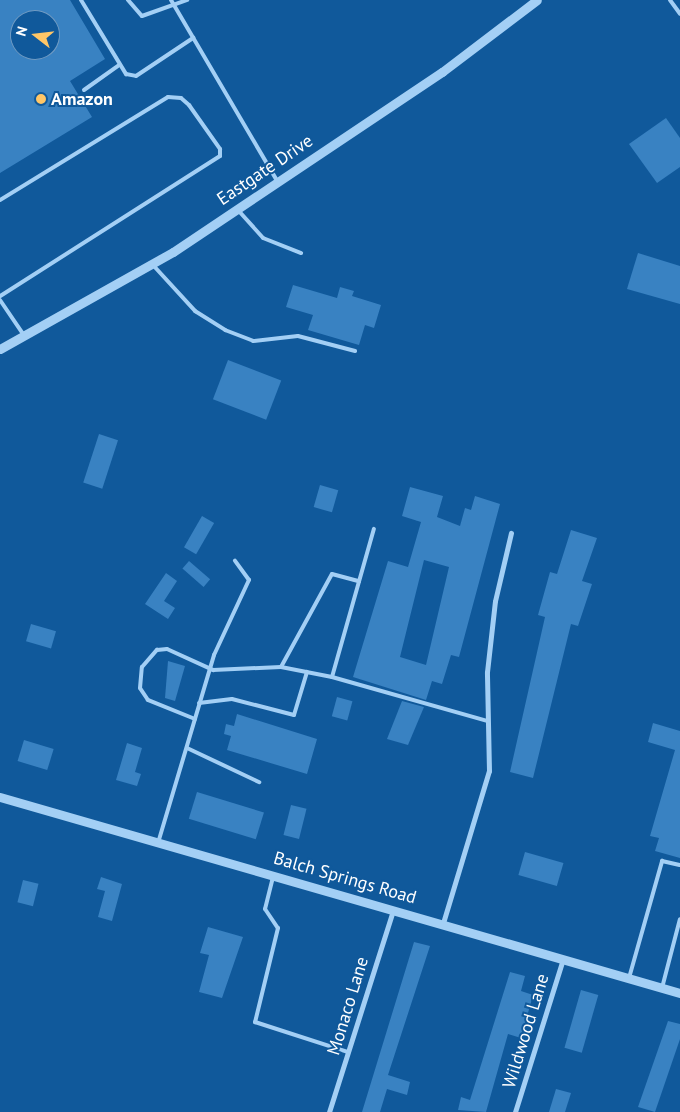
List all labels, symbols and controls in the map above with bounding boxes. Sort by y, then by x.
north arrow [10,10,60,60]
text: N [12,24,31,38]
place label: Amazon [51,88,113,110]
marker: Amazon [35,93,47,105]
street label: Eastgate Drive [213,130,317,210]
street label: Balch Springs Road [271,847,419,909]
street label: Monaco Lane [323,954,373,1058]
street label: Wildwood Lane [498,971,554,1091]

